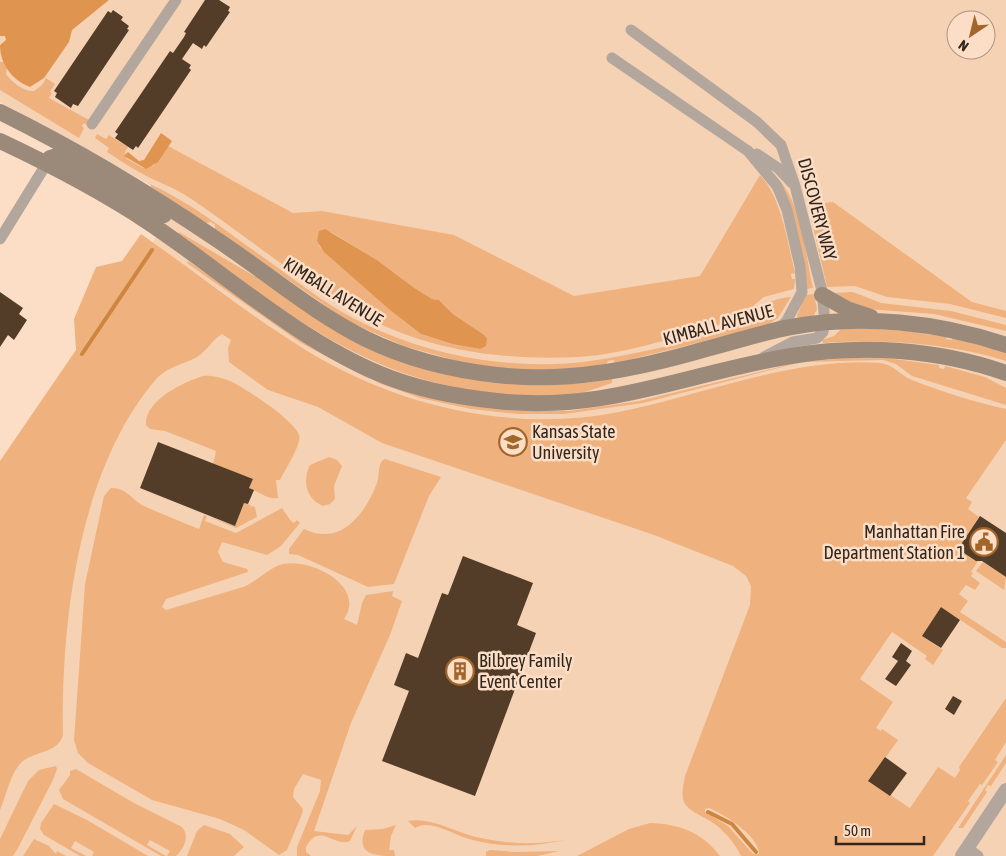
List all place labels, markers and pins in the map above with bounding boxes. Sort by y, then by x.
place label: Kansas State University [532,421,615,463]
school or university icon: Kansas State University [498,427,528,457]
place label: Manhattan Fire Department Station 1 [823,521,965,563]
public building icon: Manhattan Fire Department Station 1 [969,527,999,557]
place label: Bilbrey Family Event Center [479,650,573,692]
building icon: Bilbrey Family Event Center [445,656,475,686]

